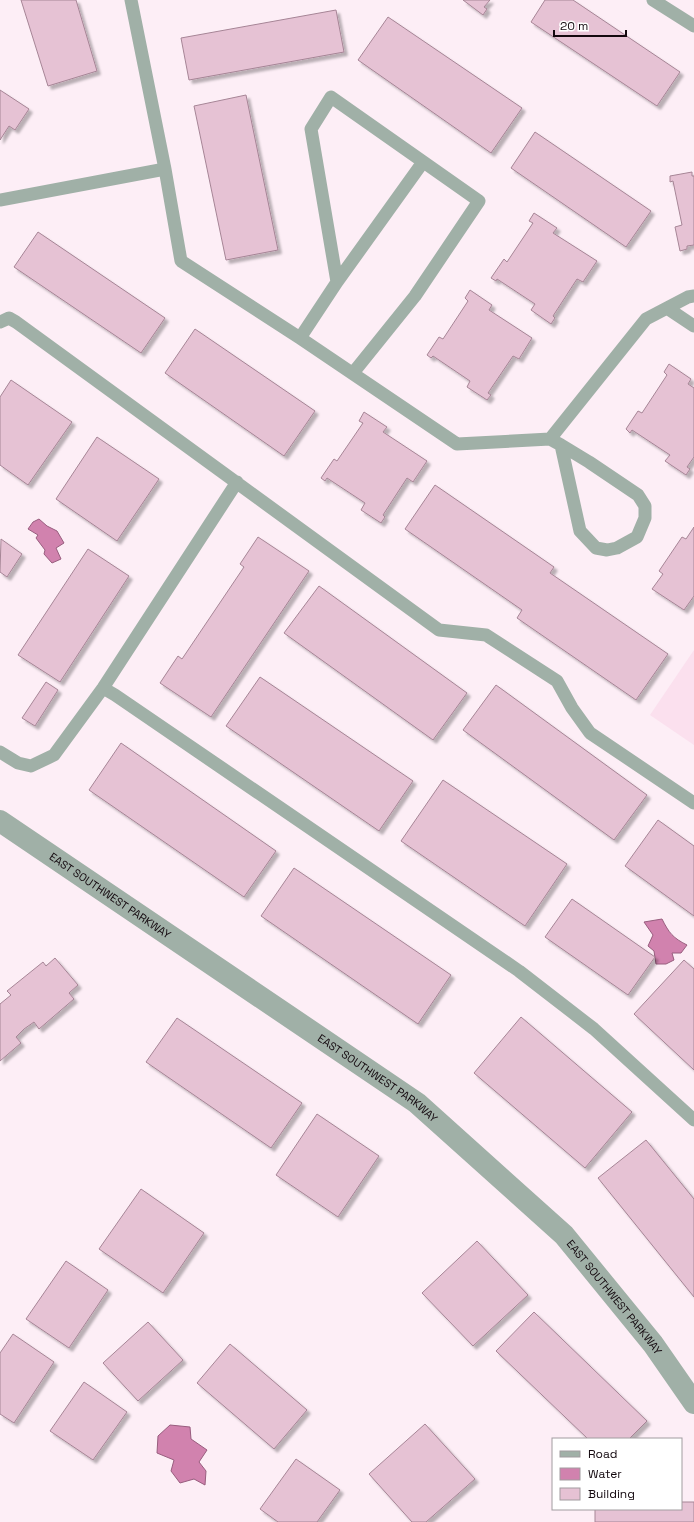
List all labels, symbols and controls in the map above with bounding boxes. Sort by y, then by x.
scale bar [554,12,626,38]
text: 20 m [560,18,588,34]
street label: EAST SOUTHWEST PARKWAY [47,849,174,942]
street label: EAST SOUTHWEST PARKWAY [315,1031,441,1125]
street label: EAST SOUTHWEST PARKWAY [564,1237,665,1357]
legend [552,1438,682,1510]
text: Road [588,1446,617,1462]
text: Water [588,1466,622,1482]
text: Building [588,1486,635,1502]

